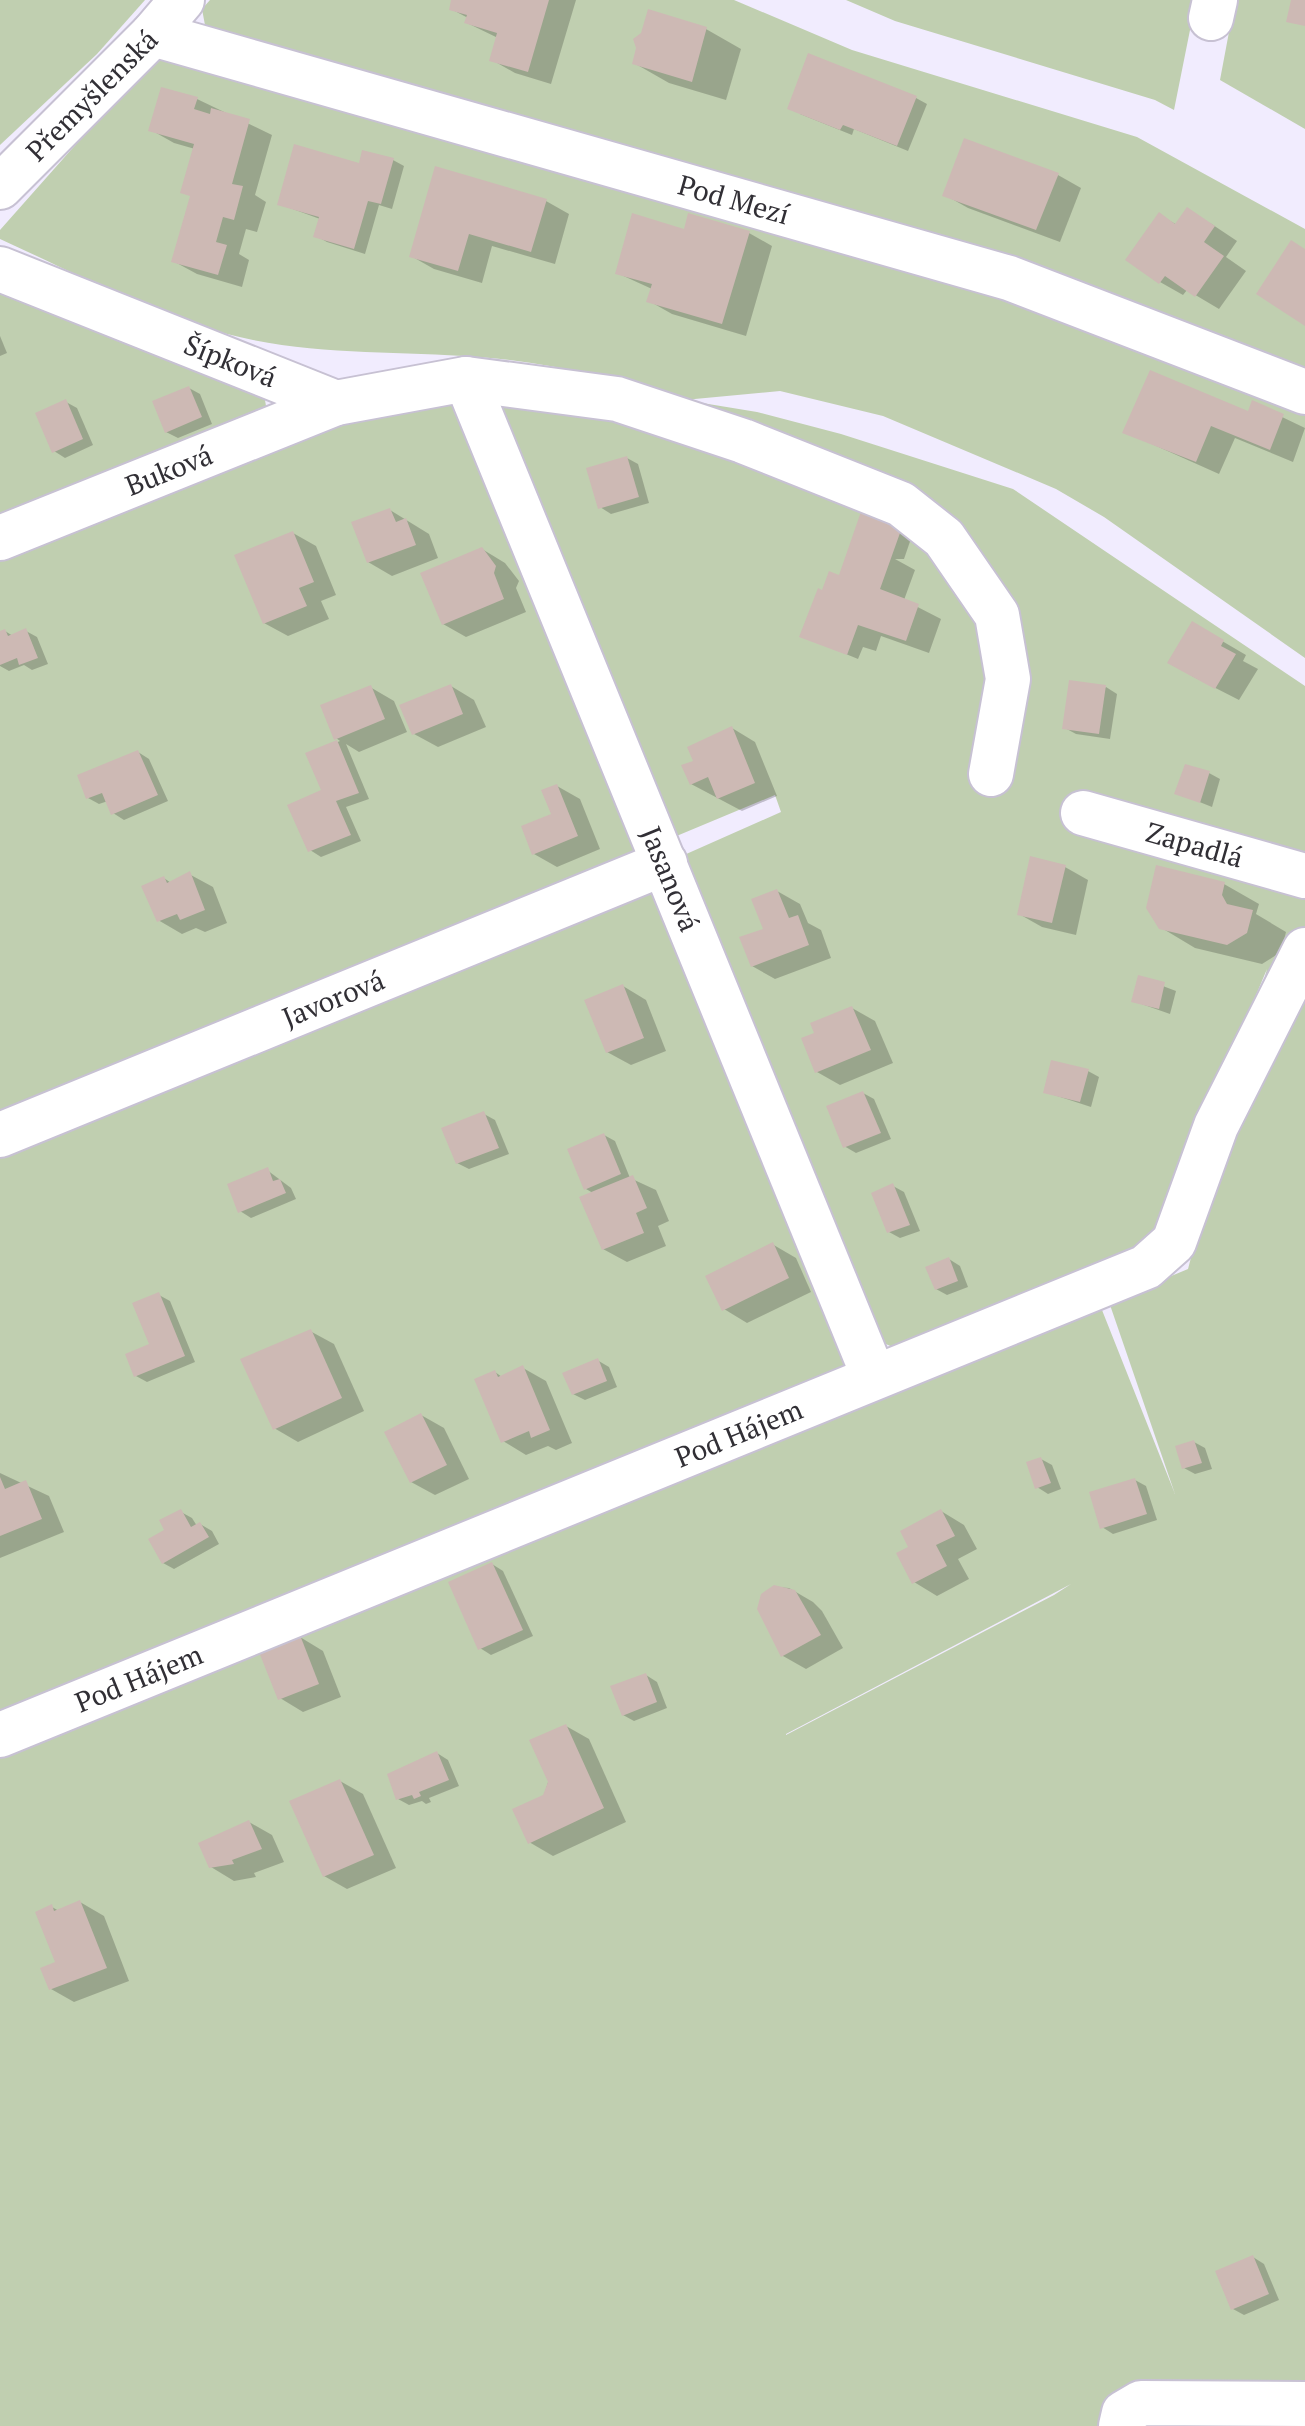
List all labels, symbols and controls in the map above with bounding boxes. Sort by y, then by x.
street label: Přemyšlenská [18,21,165,169]
street label: Pod Mezí [674,166,794,233]
street label: Šípková [179,325,282,396]
street label: Buková [120,436,218,504]
street label: Zapadlá [1142,813,1248,876]
street label: Jasanová [633,821,709,937]
street label: Javorová [277,961,390,1036]
street label: Pod Hájem [669,1390,808,1475]
street label: Pod Hájem [69,1635,208,1720]

